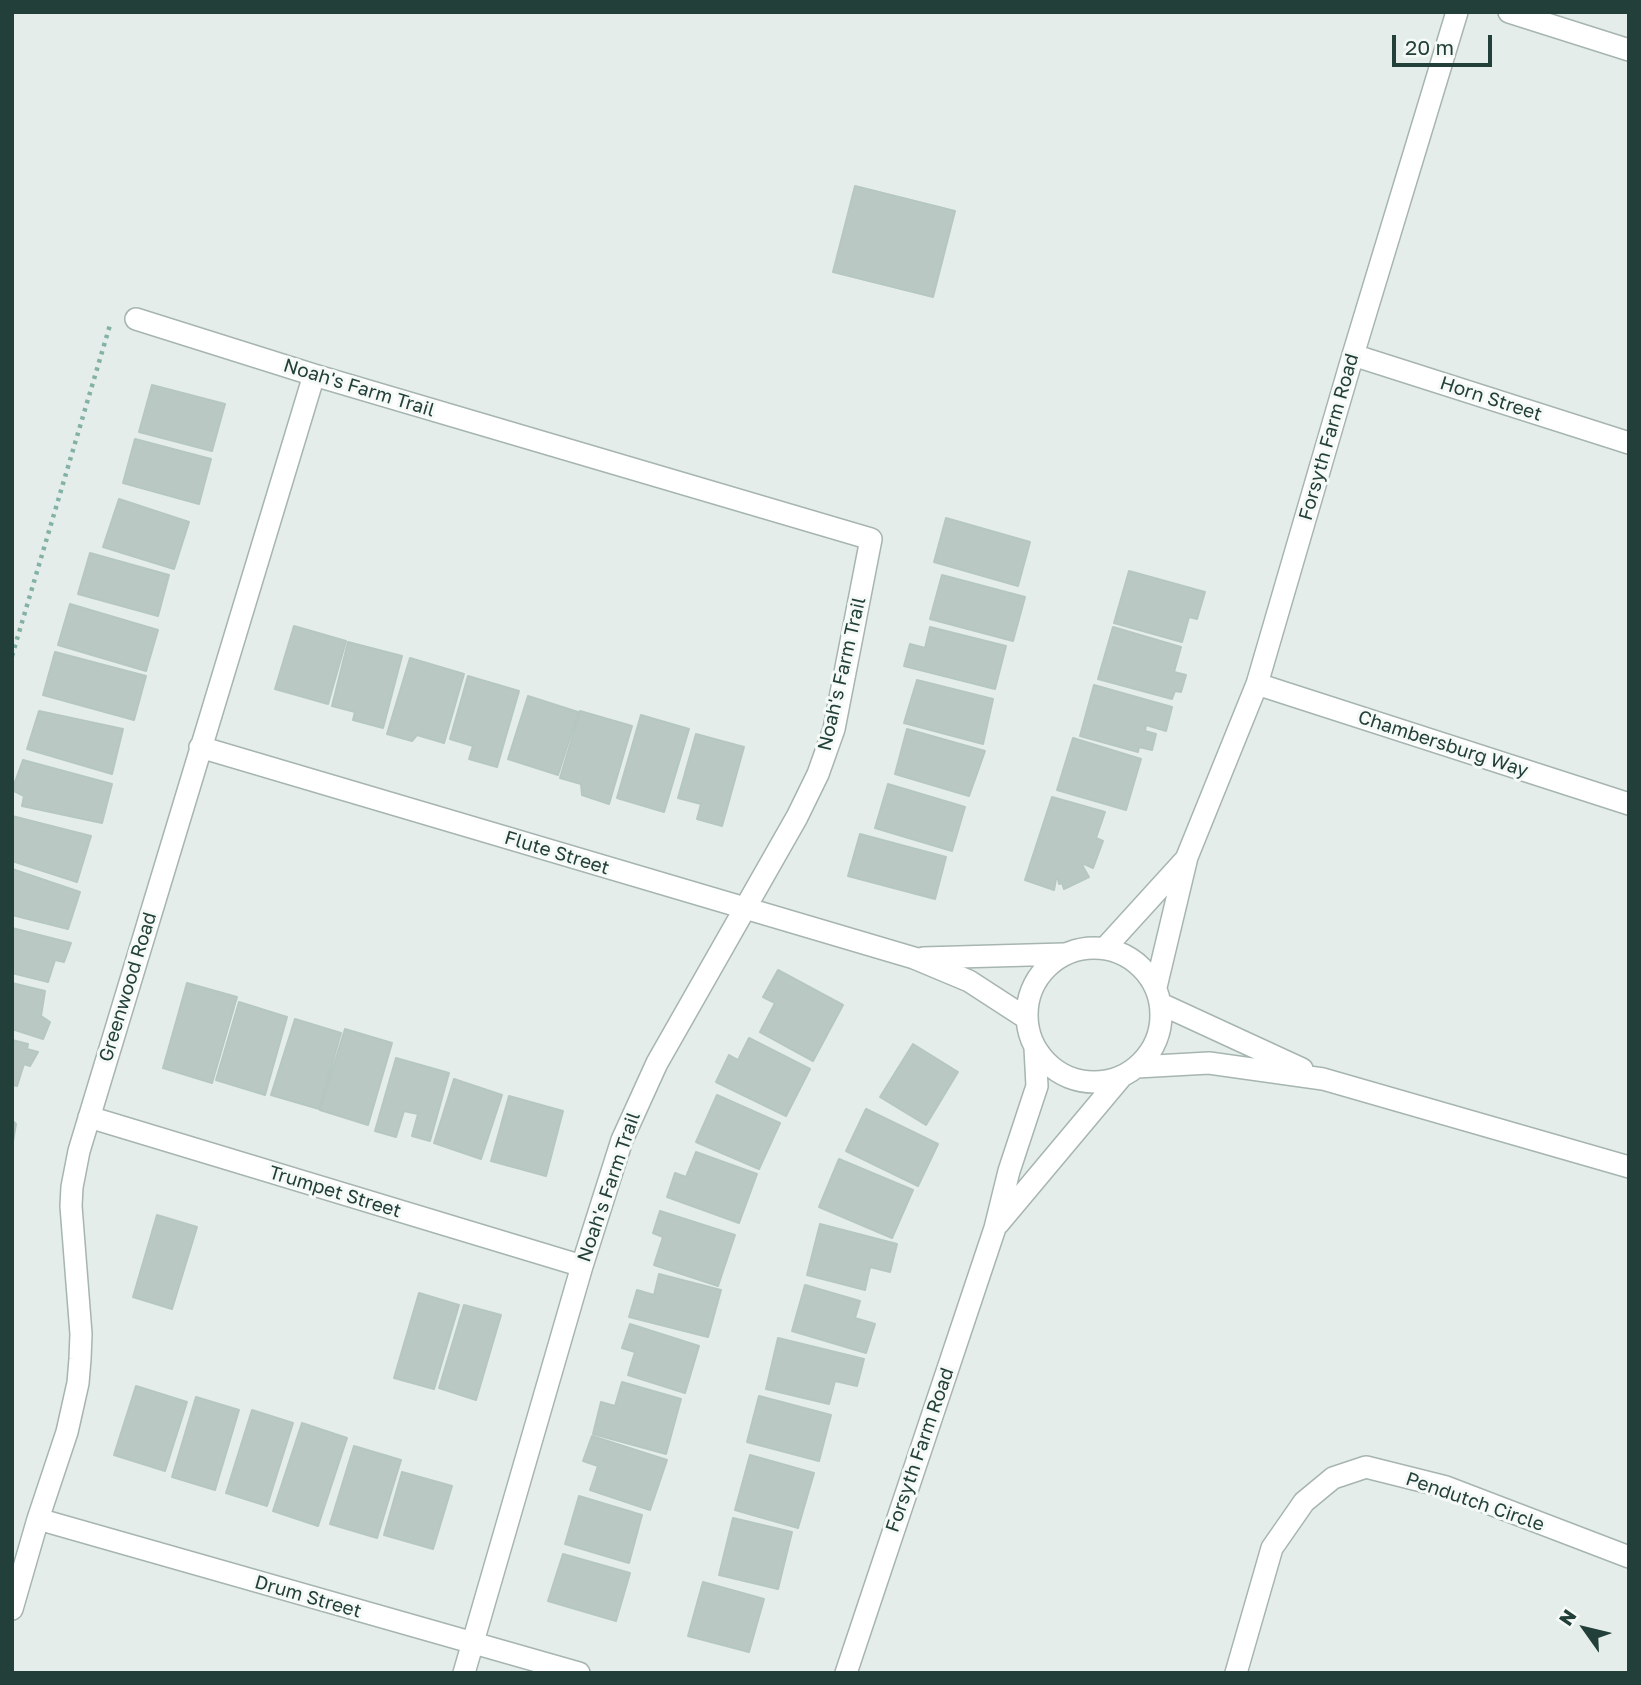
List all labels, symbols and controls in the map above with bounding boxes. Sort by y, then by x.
scale bar [1396,21,1496,65]
text: 20 m [1405,34,1454,60]
street label: Forsyth Farm Road [1294,351,1364,523]
street label: Noah's Farm Trail [281,354,437,422]
street label: Horn Street [1437,372,1545,426]
street label: Noah's Farm Trail [813,595,871,753]
street label: Chambersburg Way [1355,706,1531,782]
street label: Flute Street [502,826,612,880]
street label: Greenwood Road [94,909,162,1065]
street label: Noah's Farm Trail [573,1109,645,1265]
street label: Trumpet Street [266,1161,404,1223]
street label: Forsyth Farm Road [881,1365,959,1535]
street label: Pendutch Circle [1403,1468,1547,1536]
street label: Drum Street [252,1571,364,1623]
north arrow [1550,1594,1620,1664]
text: N [1554,1605,1581,1629]

